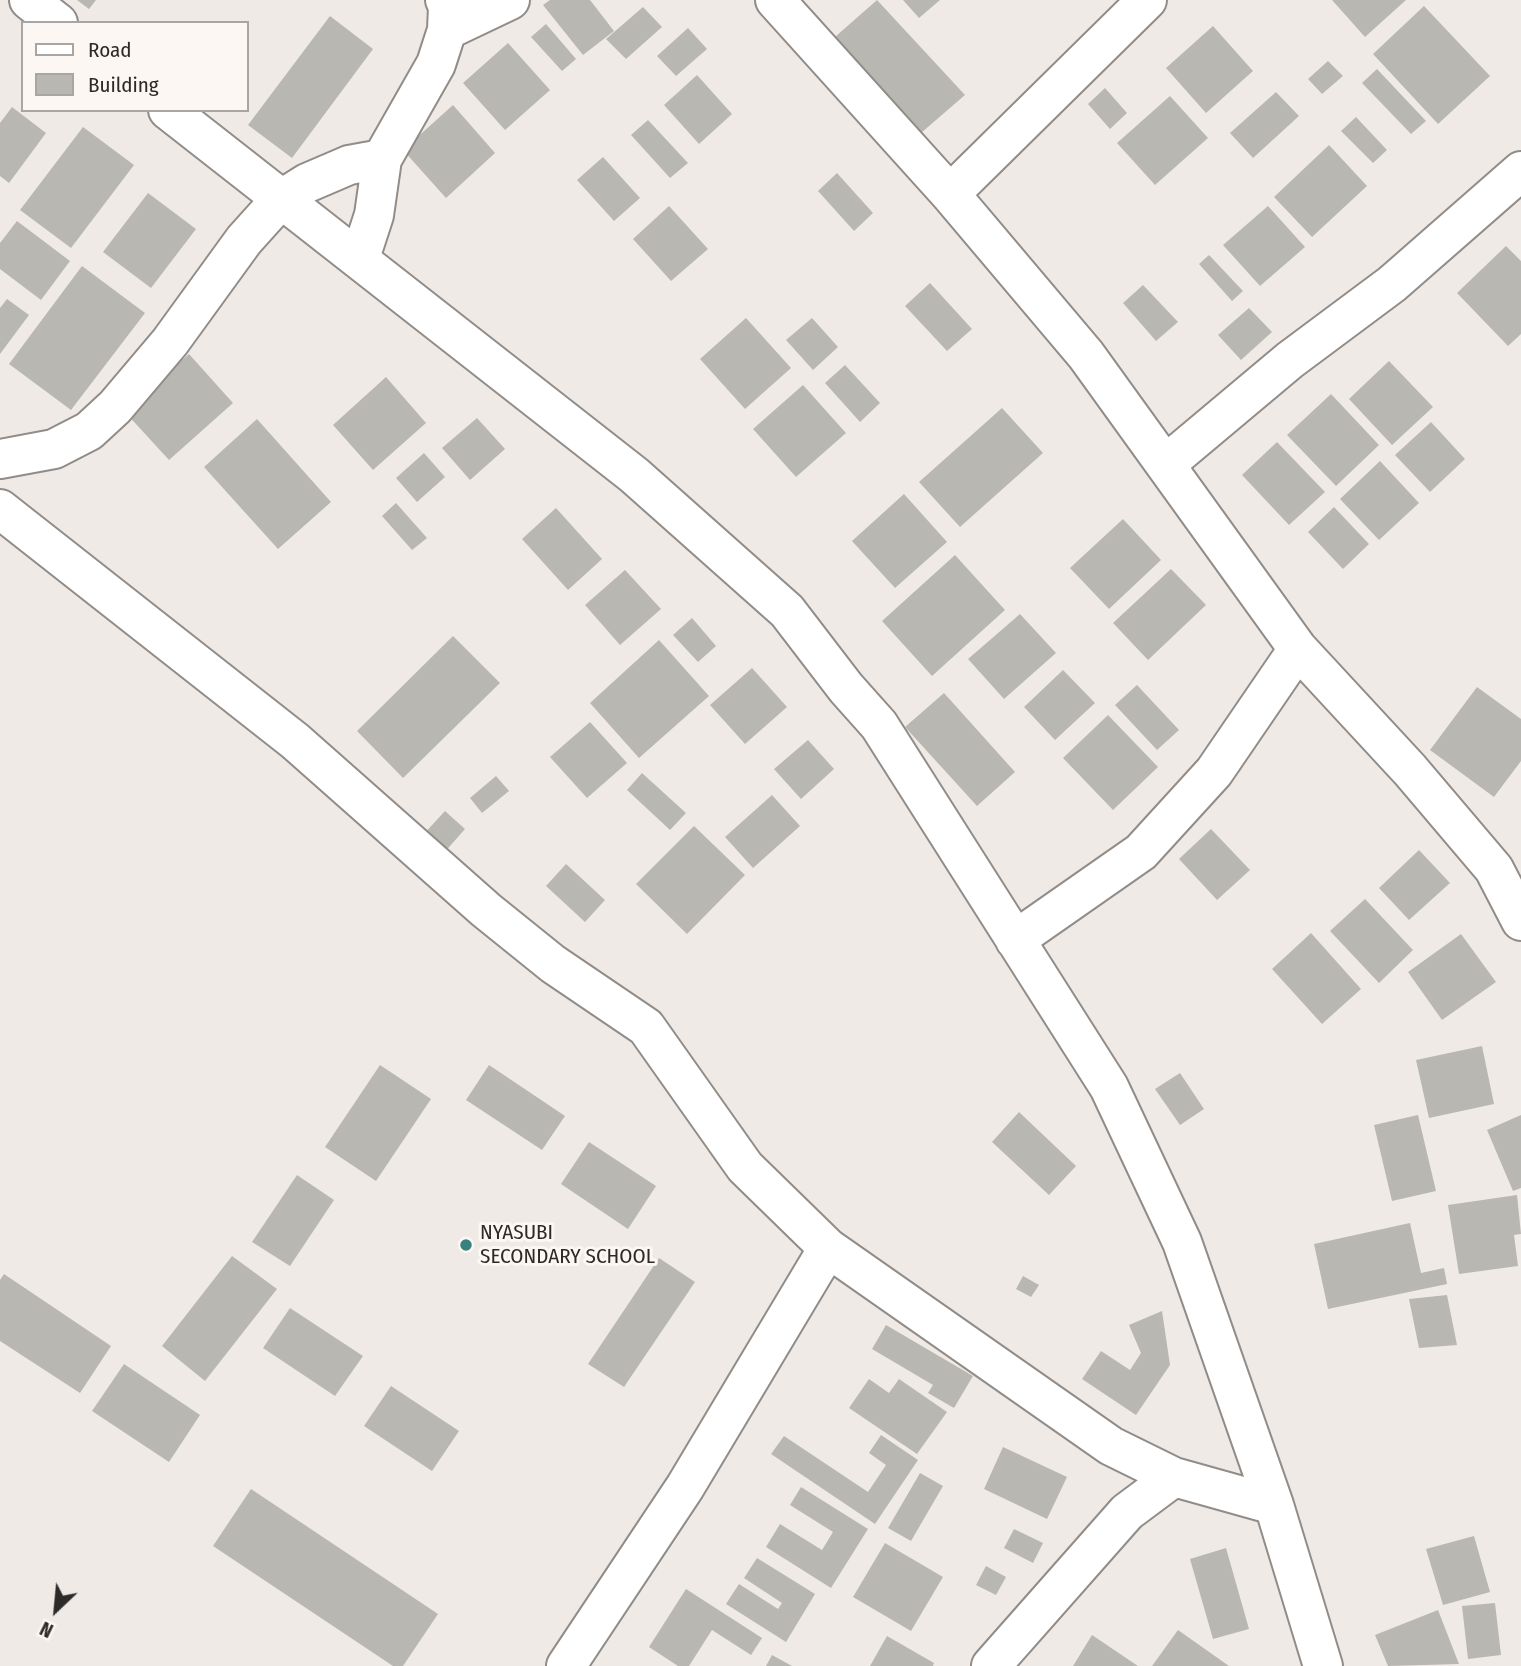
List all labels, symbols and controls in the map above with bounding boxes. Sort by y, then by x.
legend [21,21,248,112]
text: Road [88,37,132,63]
text: Building [88,72,159,98]
place label: NYASUBI SECONDARY SCHOOL [480,1220,655,1270]
marker: NYASUBI SECONDARY SCHOOL [458,1237,474,1253]
north arrow [21,1575,91,1645]
text: N [36,1616,57,1642]

